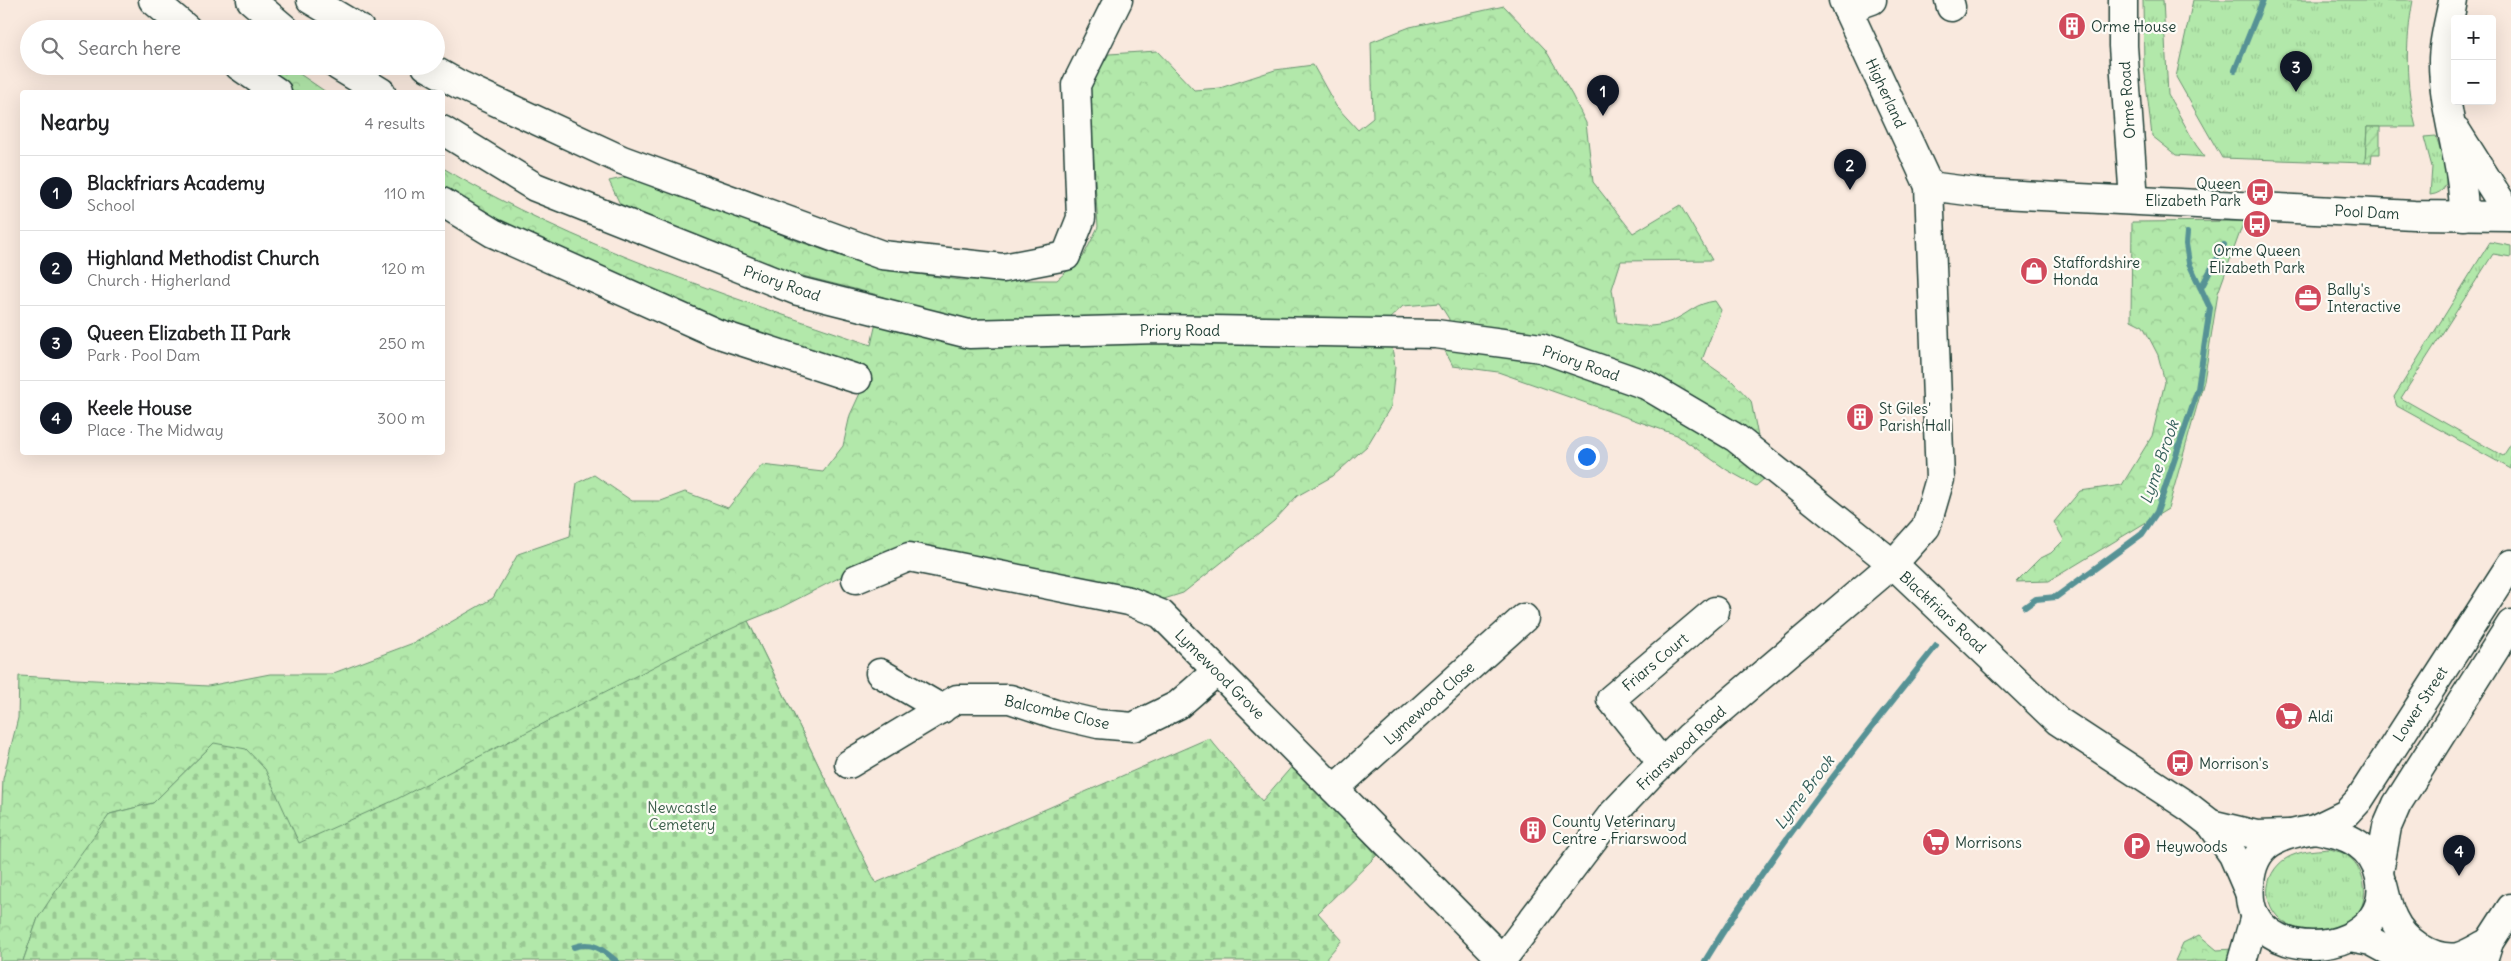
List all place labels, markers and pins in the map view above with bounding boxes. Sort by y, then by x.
building icon: Orme House [2057,11,2087,41]
place label: Orme House [2091,17,2176,36]
pin: 3 [2280,51,2312,92]
pin: 1 [1587,75,1619,116]
pin: 2 [1834,149,1866,190]
place label: Queen Elizabeth Park [2145,174,2241,210]
bus stop icon: Queen Elizabeth Park [2245,177,2275,207]
bus stop icon: Orme Queen Elizabeth Park [2242,209,2272,239]
place label: Orme Queen Elizabeth Park [2209,241,2305,277]
place label: Staffordshire Honda [2053,253,2140,289]
shop icon: Staffordshire Honda [2019,256,2049,286]
place label: Bally's Interactive [2327,280,2401,316]
office icon: Bally's Interactive [2293,283,2323,313]
place label: St Giles' Parish Hall [1879,399,1951,435]
building icon: St Giles' Parish Hall [1845,402,1875,432]
supermarket icon: Aldi [2274,701,2304,731]
place label: Aldi [2308,707,2333,726]
bus stop icon: Morrison's [2165,748,2195,778]
place label: Morrison's [2199,754,2269,773]
place label: County Veterinary Centre - Friarswood [1552,812,1687,848]
building icon: County Veterinary Centre - Friarswood [1518,815,1548,845]
supermarket icon: Morrisons [1921,827,1951,857]
parking icon: Heywoods [2122,831,2152,861]
place label: Morrisons [1955,833,2022,852]
pin: 4 [2443,835,2475,876]
place label: Heywoods [2156,837,2228,856]

